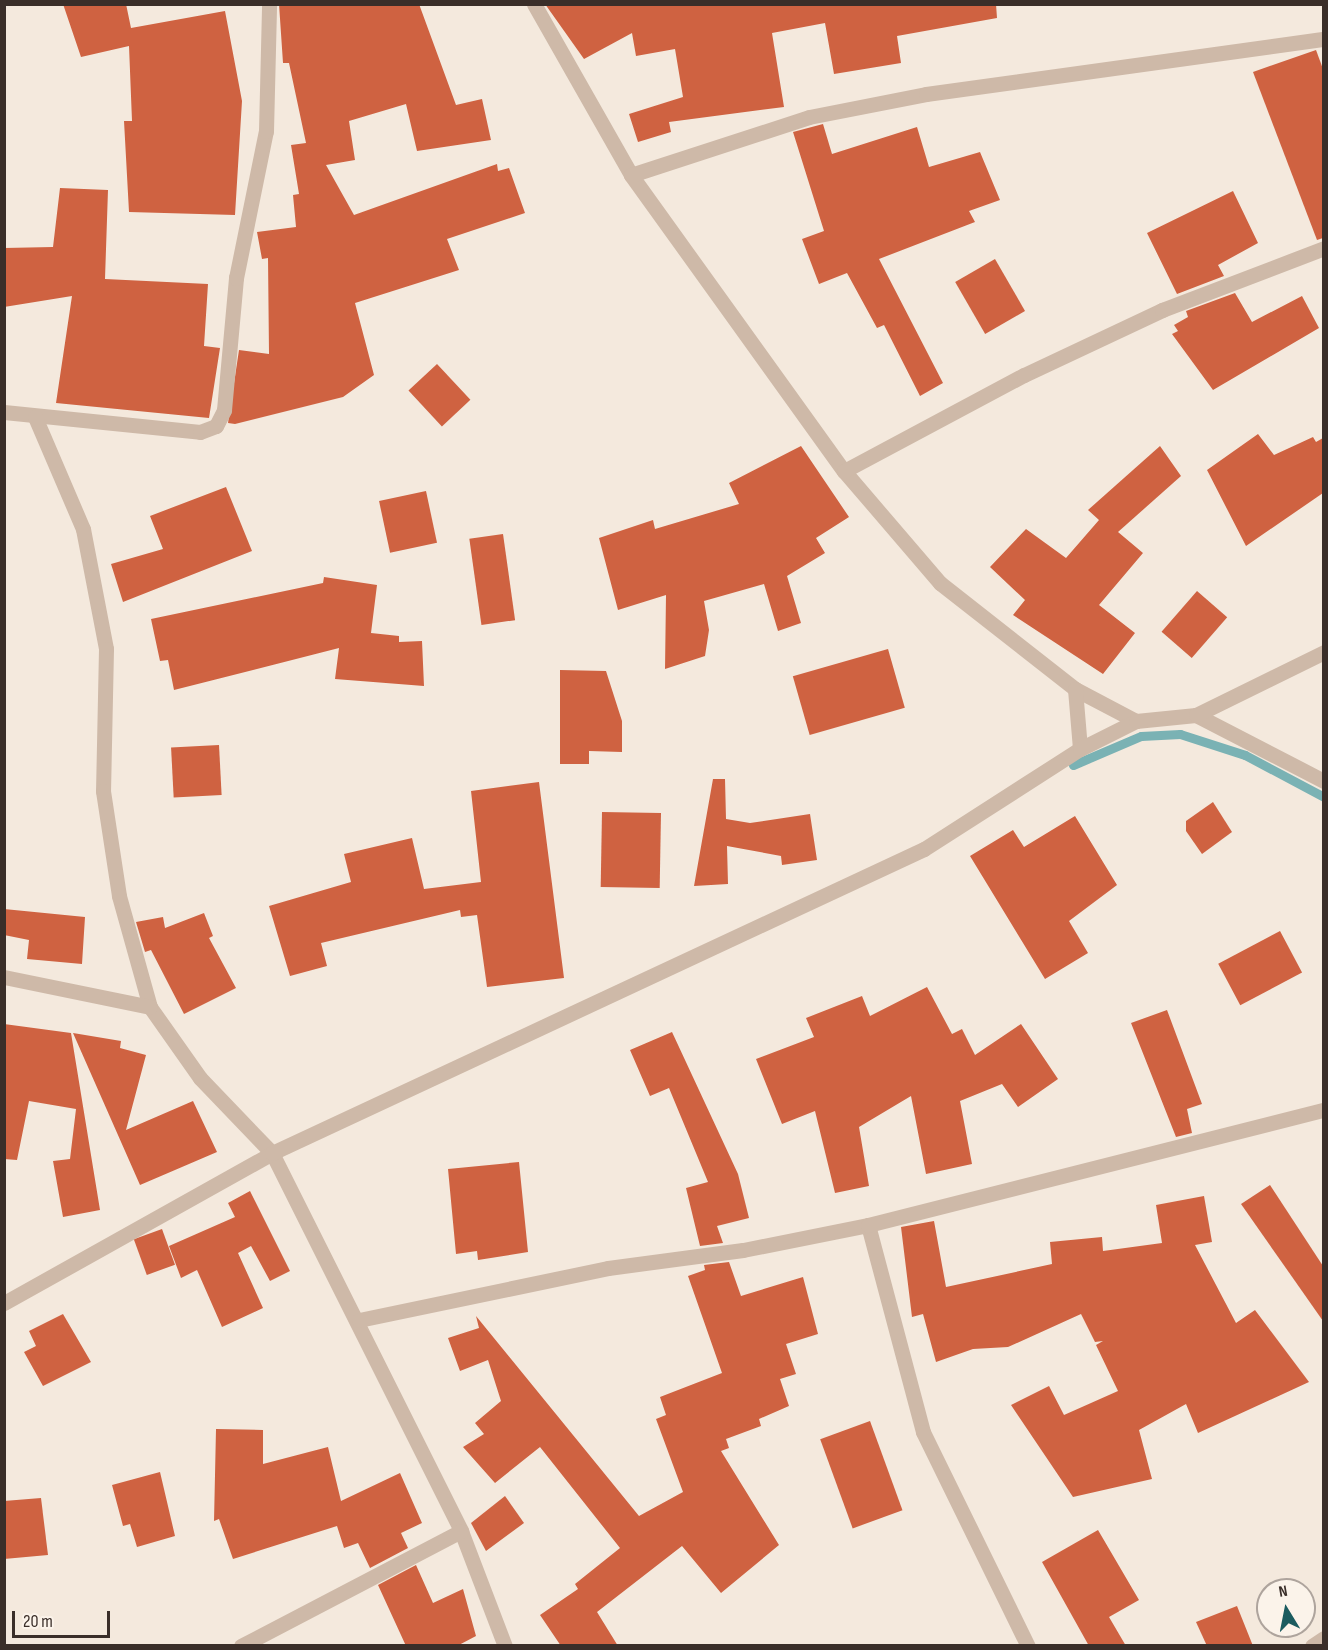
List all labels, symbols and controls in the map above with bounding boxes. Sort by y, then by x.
north arrow [1256,1578,1316,1638]
text: N [1277,1582,1289,1602]
scale bar [15,1599,112,1637]
text: 20 m [23,1611,53,1632]

